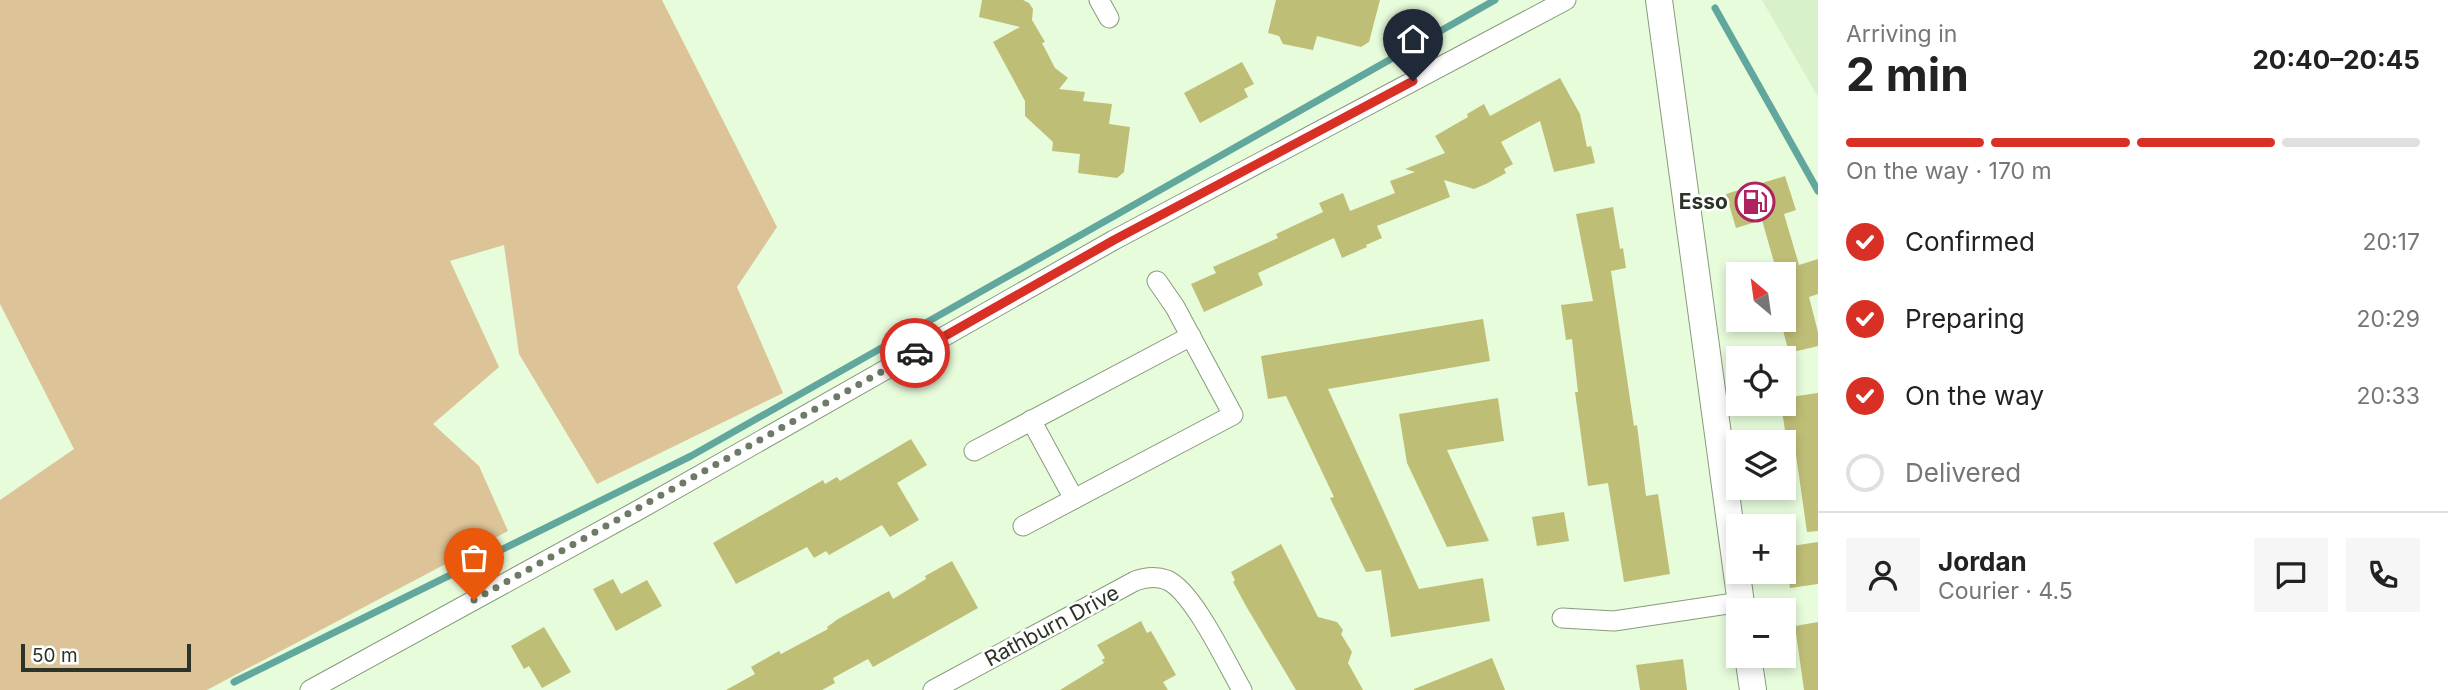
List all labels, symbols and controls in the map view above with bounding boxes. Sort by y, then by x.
pin [1383,9,1443,81]
icon: home [1394,20,1432,58]
text: Arriving in [1846,20,1957,48]
text: 20:40–20:45 [2252,44,2420,75]
text: 2 min [1846,46,1969,102]
text: On the way · 170 m [1846,157,2052,185]
fuel station icon: Esso [1734,181,1776,223]
place label: Esso [1679,189,1728,214]
icon: check [1846,223,1884,261]
text: Confirmed [1905,226,2035,257]
text: 20:17 [2362,228,2420,256]
north arrow [1726,262,1796,332]
map controls [1726,262,1796,668]
icon: check [1846,300,1884,338]
text: Preparing [1905,303,2025,334]
text: 20:29 [2357,305,2420,333]
courier [880,318,950,388]
icon: car [896,334,934,372]
button: locate [1726,346,1796,416]
icon: check [1846,377,1884,415]
text: On the way [1905,380,2044,411]
text: 20:33 [2356,382,2420,410]
button: layers [1726,430,1796,500]
text: Delivered [1905,457,2021,488]
button: + [1726,514,1796,584]
pin [444,528,504,600]
button: person [1846,538,1920,612]
button: chat [2254,538,2328,612]
button: phone [2346,538,2420,612]
icon: bag [455,539,493,577]
text: Jordan [1938,546,2027,577]
text: Courier · 4.5 [1938,577,2073,605]
street label: Rathburn Drive [980,580,1123,671]
button: − [1726,598,1796,668]
scale bar [21,641,191,673]
text: 50 m [32,644,78,667]

